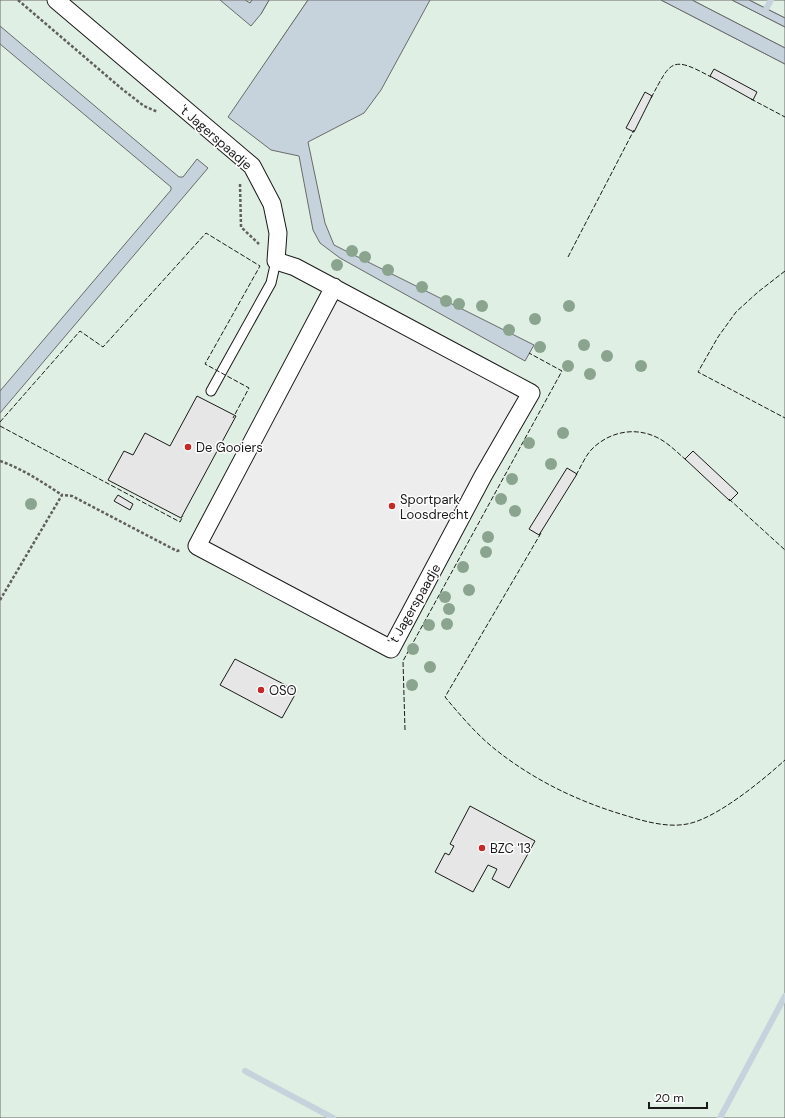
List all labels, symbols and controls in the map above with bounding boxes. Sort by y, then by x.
street label: 't Jagerspaadje [176,101,256,174]
place label: De Gooiers [196,439,263,456]
marker: De Gooiers [183,442,193,452]
place label: Sportpark Loosdrecht [400,491,469,523]
marker: Sportpark Loosdrecht [387,501,397,511]
street label: 't Jagerspaadje [384,561,445,648]
place label: OSO [269,682,297,699]
marker: OSO [256,685,266,695]
place label: BZC '13 [490,840,531,857]
marker: BZC '13 [477,843,487,853]
scale bar [649,1084,707,1110]
text: 20 m [655,1090,684,1106]

